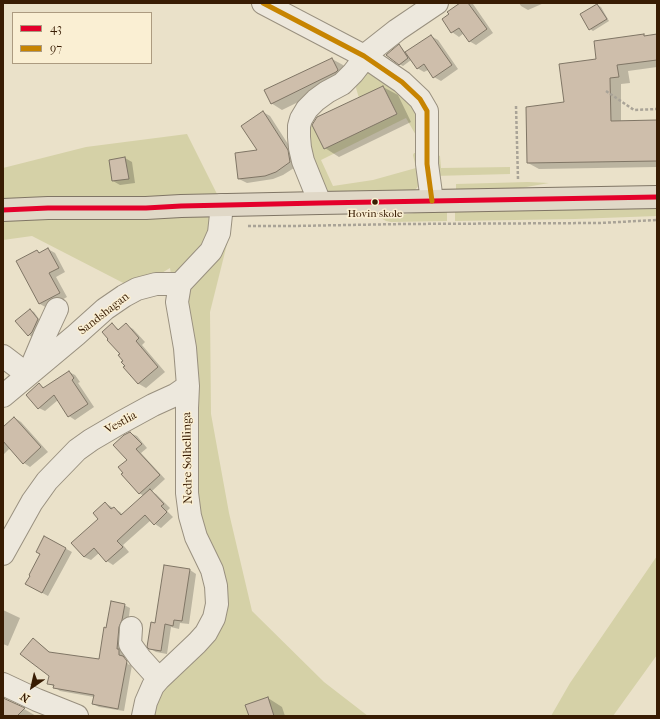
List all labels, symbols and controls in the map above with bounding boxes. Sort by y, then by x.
legend [12,12,152,64]
text: 43 [50,21,62,35]
text: 97 [50,41,62,55]
marker: Hovin skole [370,197,380,207]
place label: Hovin skole [348,207,402,221]
street label: Sandshagan [76,290,132,338]
street label: Vestlia [103,408,139,438]
street label: Nedre Solhellinga [180,412,196,504]
north arrow [12,667,52,707]
text: N [18,690,32,705]

